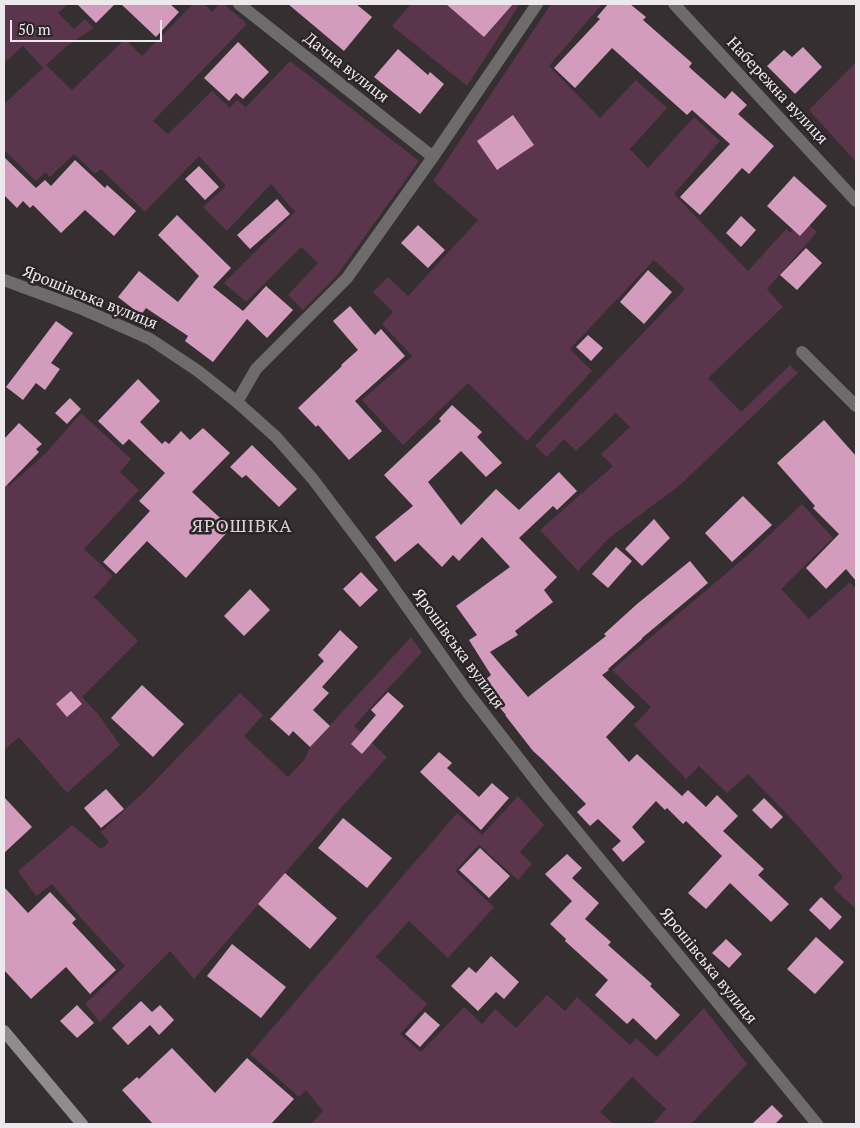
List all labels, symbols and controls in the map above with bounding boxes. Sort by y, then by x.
scale bar [12,10,165,42]
text: 50 m [18,19,51,39]
street label: Дачна вулиця [300,29,392,107]
street label: Набережна вулиця [722,33,832,149]
street label: Ярошівська вулиця [20,262,160,334]
district label: ЯРОШІВКА [191,516,293,538]
street label: Ярошівська вулиця [408,585,508,713]
street label: Ярошівська вулиця [655,904,761,1028]

